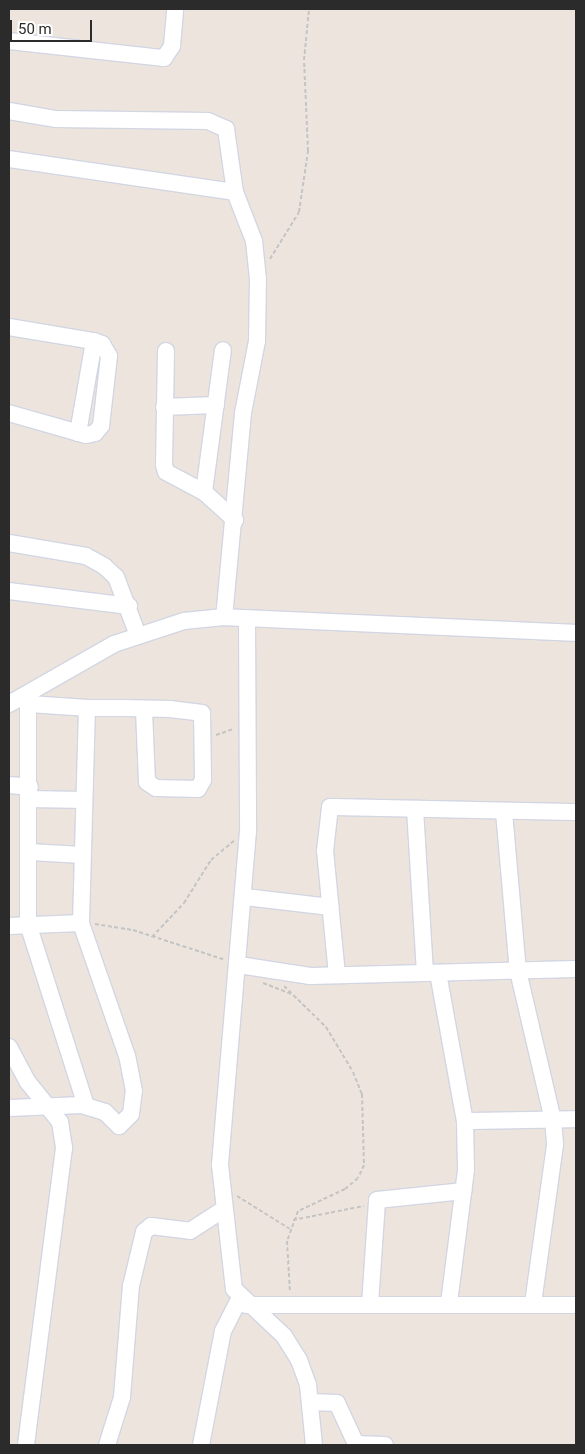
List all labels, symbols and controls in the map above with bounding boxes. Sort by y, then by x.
scale bar [12,10,95,42]
text: 50 m [18,20,52,38]

